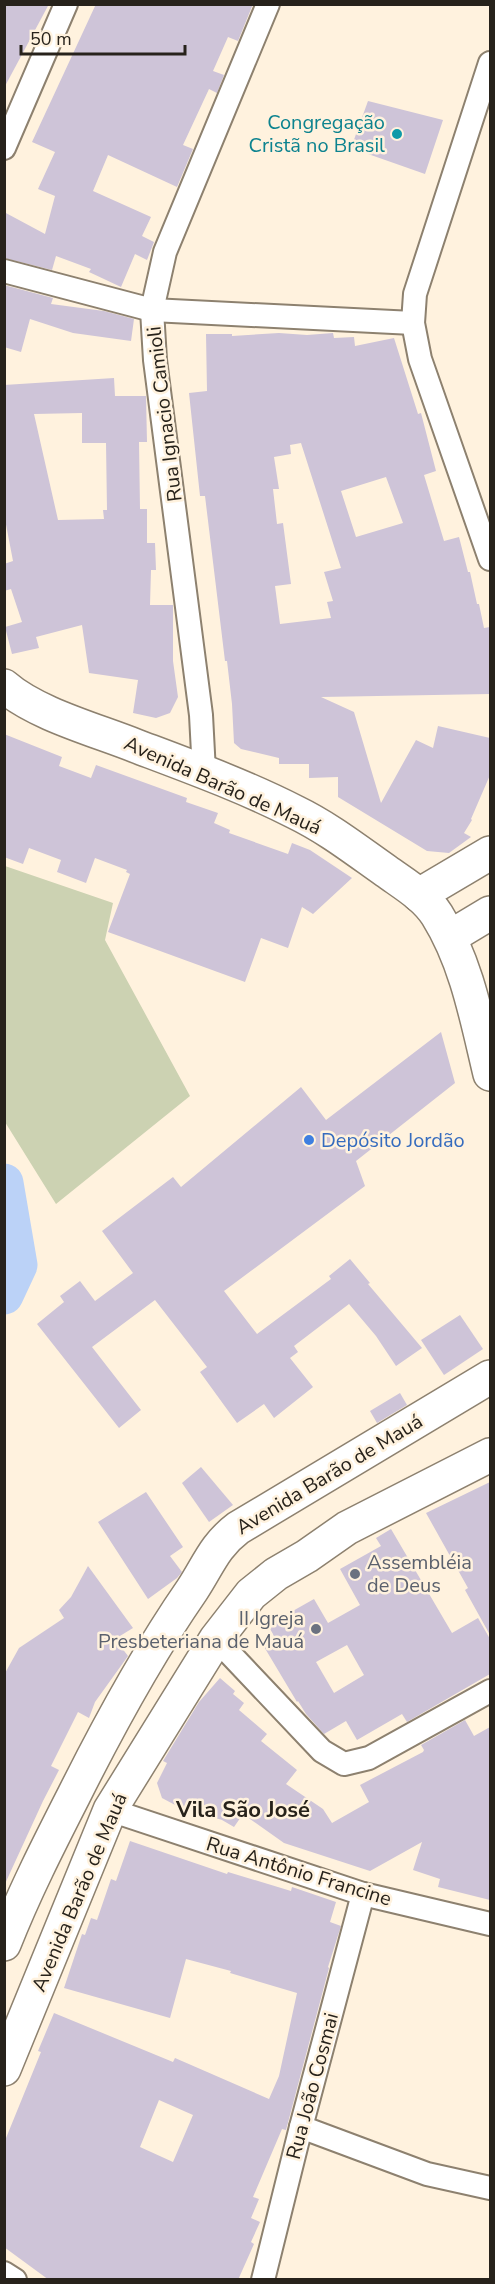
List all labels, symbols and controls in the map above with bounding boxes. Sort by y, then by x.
scale bar [21,18,184,56]
text: 50 m [30,27,72,51]
place label: Congregação Cristã no Brasil [249,109,385,159]
marker: Congregação Cristã no Brasil [390,127,404,141]
street label: Rua Ignacio Camioli [140,325,189,503]
street label: Avenida Barão de Mauá [120,730,326,841]
place label: Depósito Jordão [321,1127,465,1154]
marker: Depósito Jordão [302,1133,316,1147]
street label: Avenida Barão de Mauá [231,1408,428,1541]
place label: Assembléia de Deus [367,1549,472,1599]
marker: Assembléia de Deus [348,1567,362,1581]
place label: II Igreja Presbeteriana de Mauá [98,1605,304,1655]
marker: II Igreja Presbeteriana de Mauá [309,1622,323,1636]
street label: Avenida Barão de Mauá [25,1789,134,1996]
district label: Vila São José [175,1795,310,1825]
street label: Rua Antônio Francine [203,1830,395,1912]
street label: Rua João Cosmai [280,2010,345,2162]

